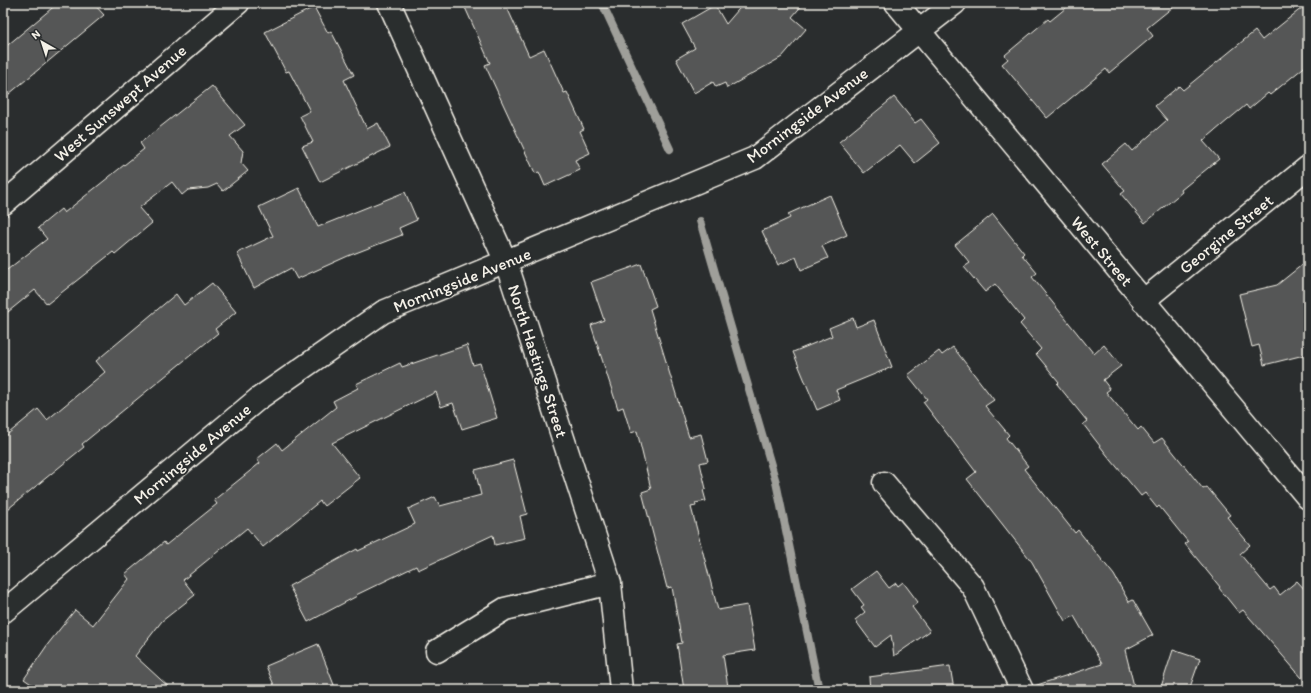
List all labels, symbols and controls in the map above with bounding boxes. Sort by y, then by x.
north arrow [22,22,62,62]
text: N [29,27,43,42]
street label: West Sunswept Avenue [50,40,190,166]
street label: Morningside Avenue [742,63,872,167]
street label: Georgine Street [1175,190,1277,278]
street label: West Street [1067,212,1137,290]
street label: Morningside Avenue [390,243,534,317]
street label: North Hastings Street [504,282,572,441]
street label: Morningside Avenue [129,399,255,509]

